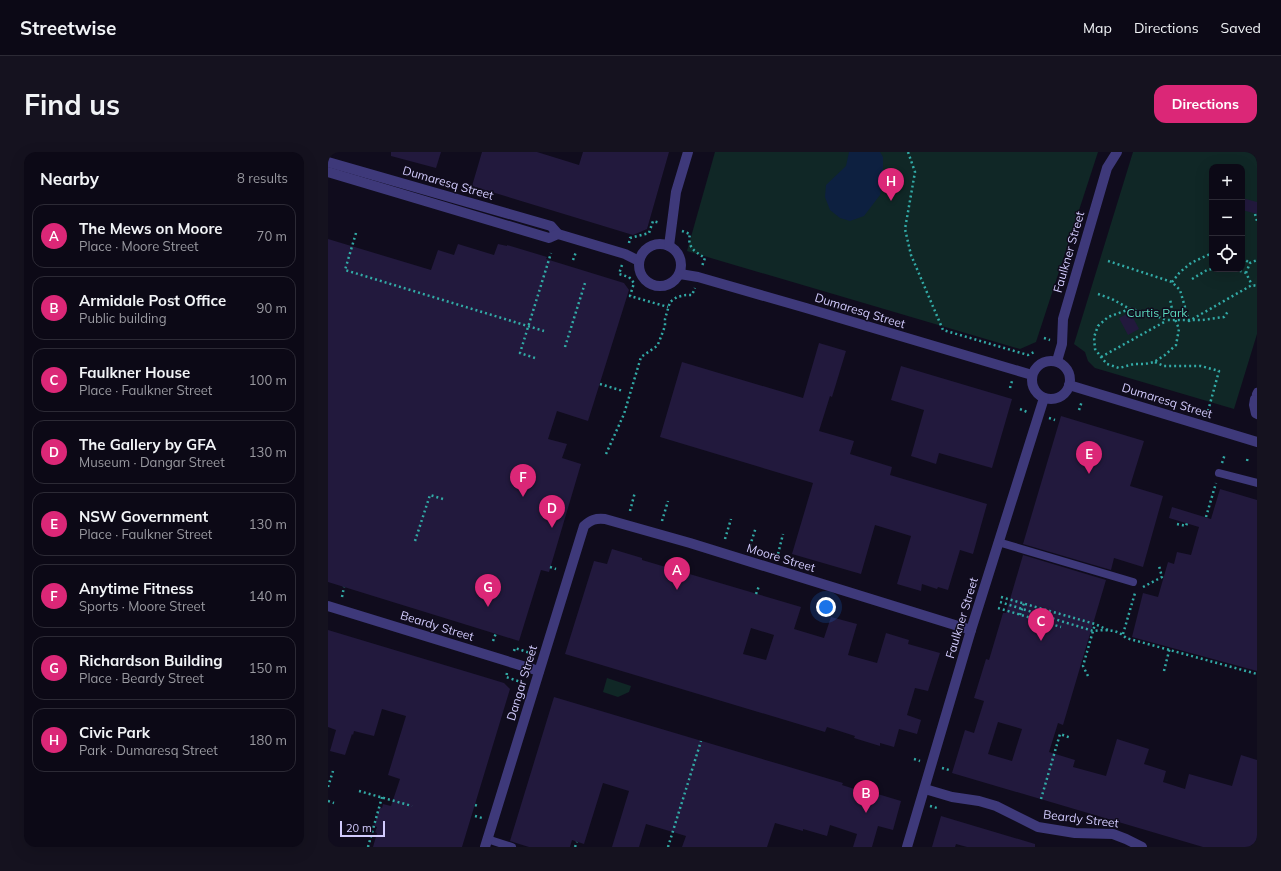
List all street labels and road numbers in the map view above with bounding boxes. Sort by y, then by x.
street label: Dumaresq Street [401,162,495,203]
street label: Faulkner Street [1050,209,1087,294]
street label: Dumaresq Street [813,290,907,331]
street label: Dumaresq Street [1120,380,1214,421]
street label: Moore Street [745,540,817,575]
street label: Faulkner Street [942,576,981,660]
street label: Beardy Street [399,607,476,644]
street label: Dangar Street [503,643,540,722]
street label: Beardy Street [1042,806,1120,831]

